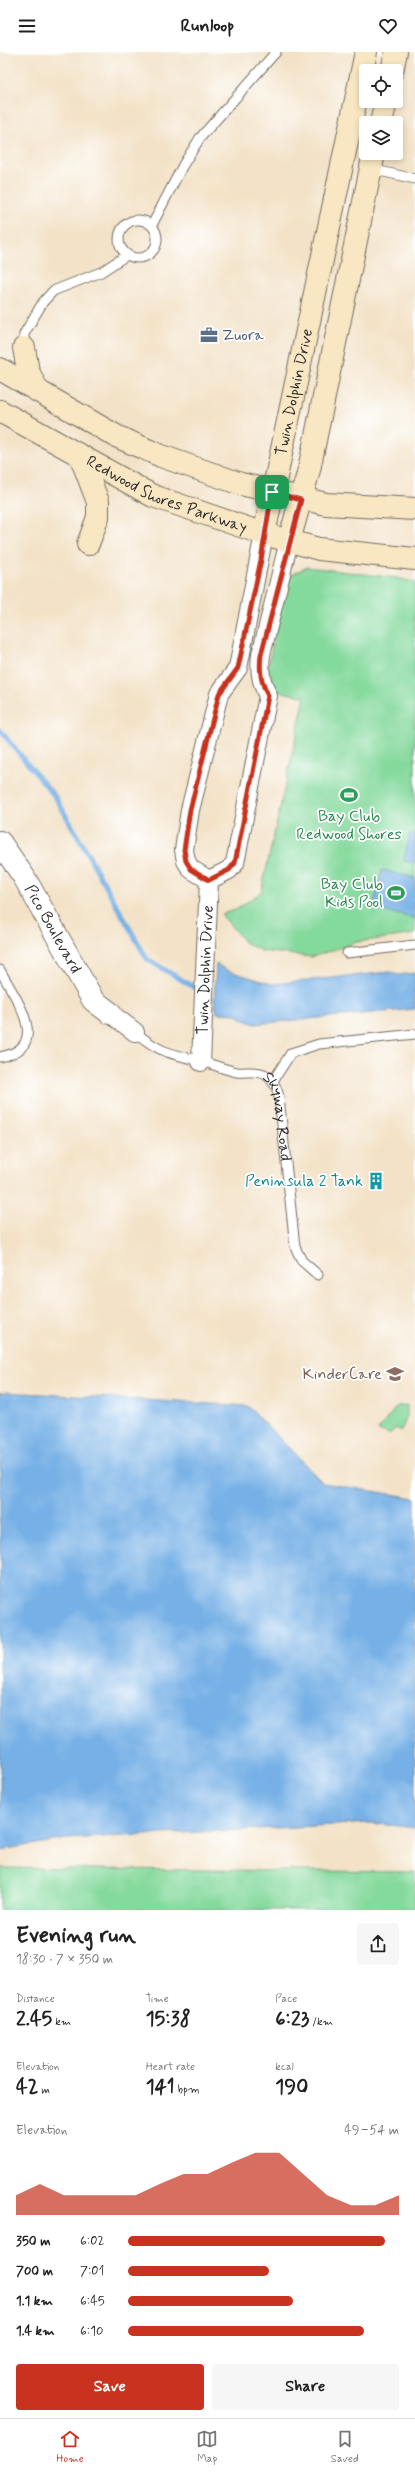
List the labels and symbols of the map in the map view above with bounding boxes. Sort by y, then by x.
office icon: Zuora [199,325,219,345]
place label: Zuora [222,325,264,346]
street label: Twin Dolphin Drive [270,327,318,458]
street label: Redwood Shores Parkway [82,450,250,538]
pin [255,475,289,509]
sports icon: Bay Club Redwood Shores [339,785,359,805]
place label: Bay Club Redwood Shores [296,806,402,845]
place label: Bay Club Kids Pool [321,874,383,913]
street label: Pico Boulevard [20,881,86,977]
sports icon: Bay Club Kids Pool [386,883,406,903]
street label: Twin Dolphin Drive [192,905,218,1035]
street label: Skyway Road [258,1066,296,1162]
place label: Peninsula 2 Tank [245,1171,363,1192]
building icon: Peninsula 2 Tank [366,1171,386,1191]
place label: KinderCare [303,1364,382,1385]
school or university icon: KinderCare [385,1364,405,1384]

